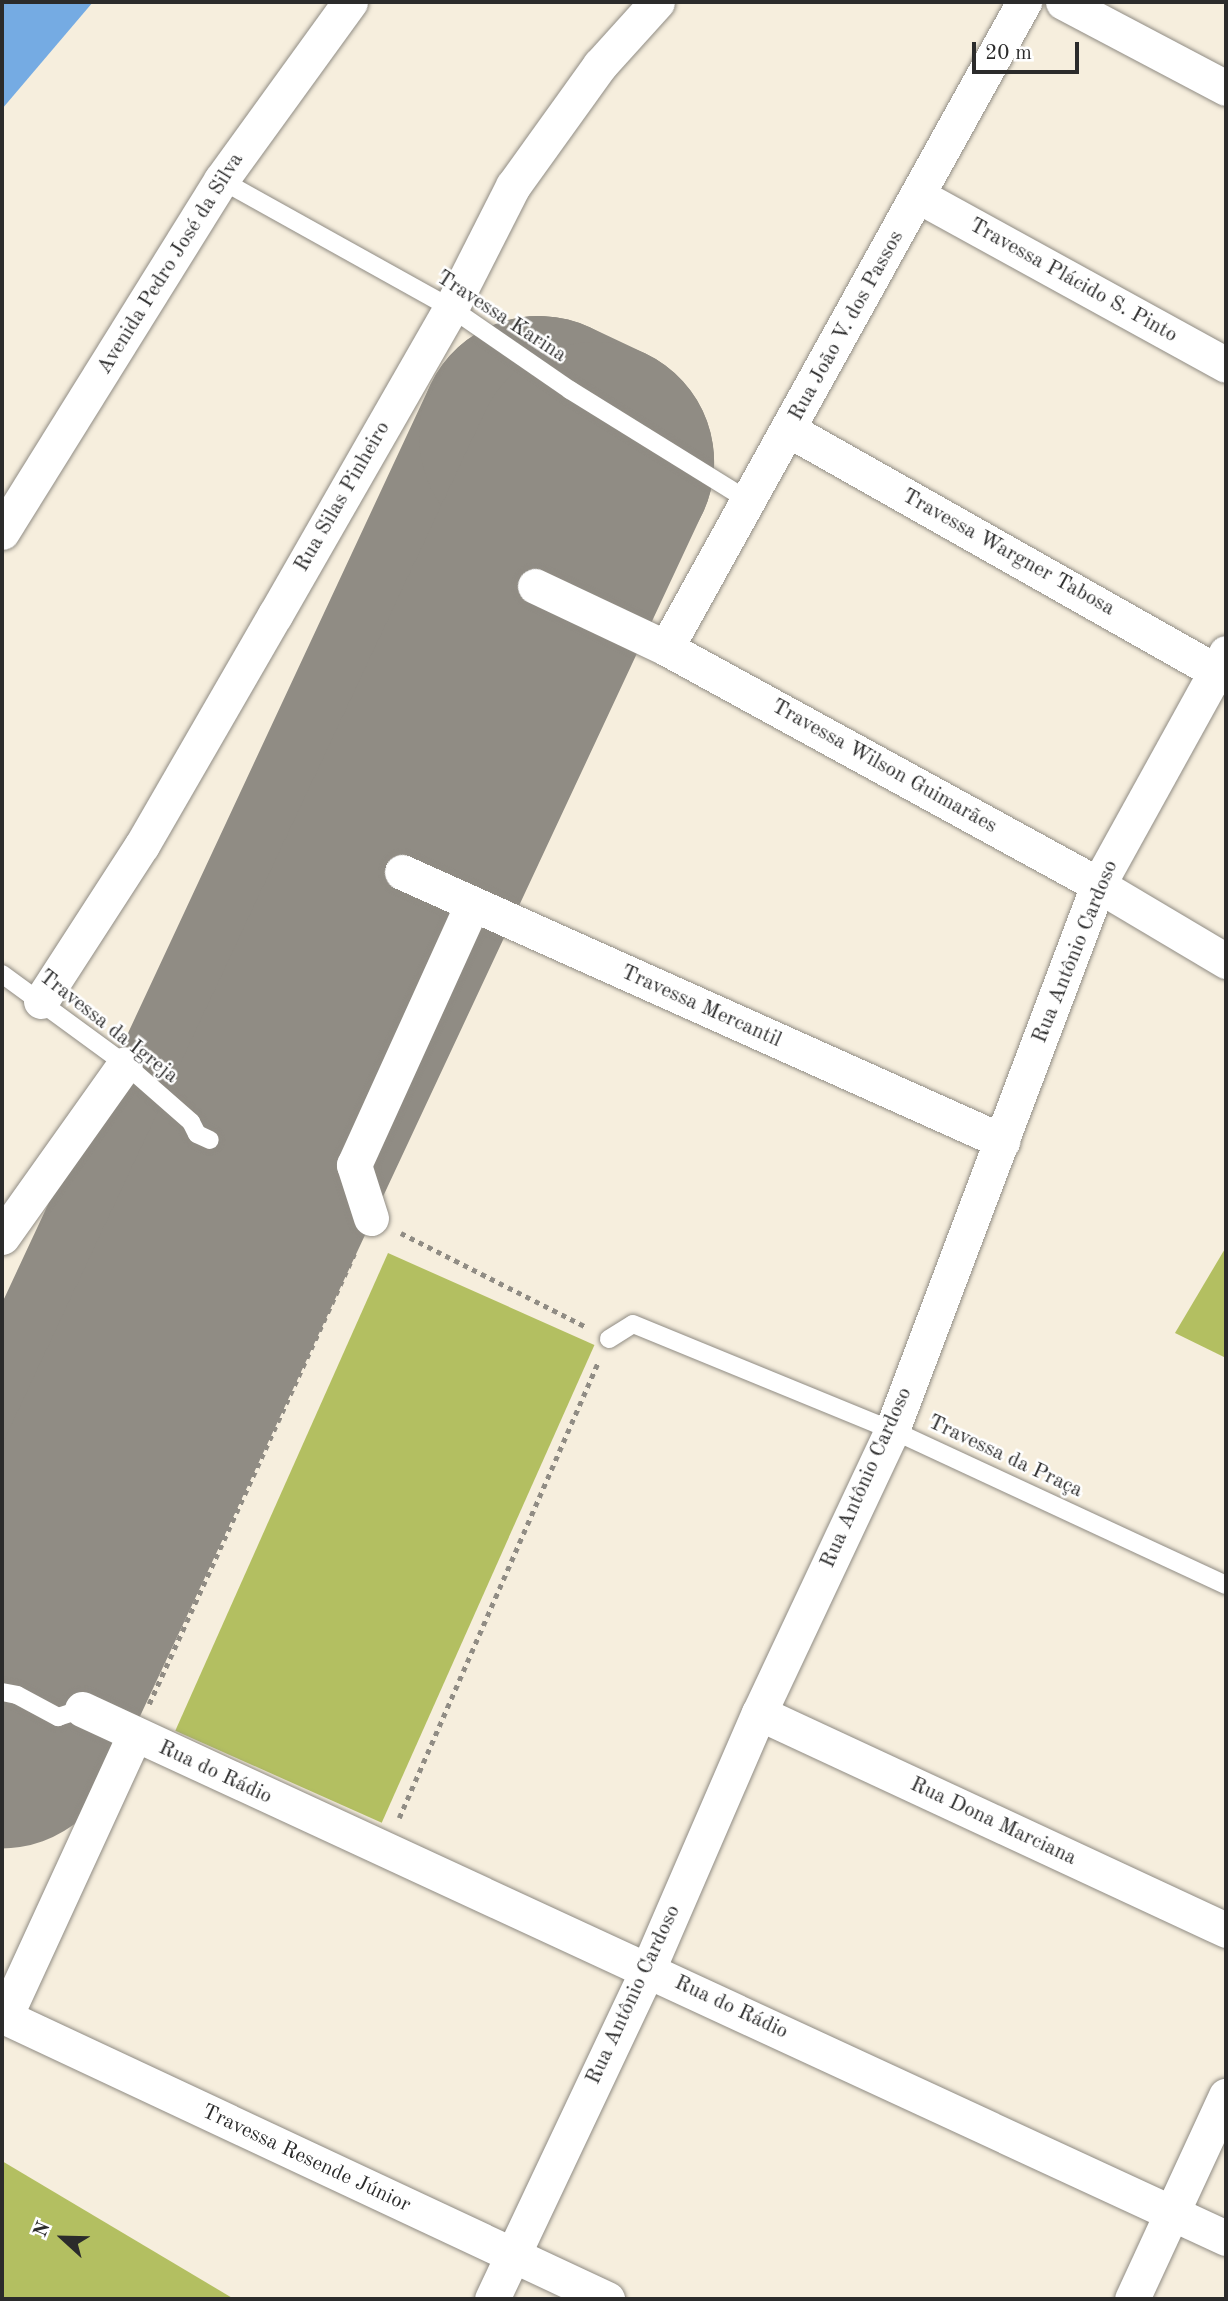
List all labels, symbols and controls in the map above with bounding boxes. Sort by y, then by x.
scale bar [976,28,1083,72]
text: 20 m [985,43,1032,64]
street label: Avenida Pedro José da Silva [92,149,250,379]
street label: Travessa Plácido S. Pinto [965,213,1181,349]
street label: Rua João V. dos Passos [784,226,910,426]
street label: Travessa Karina [431,266,571,368]
street label: Rua Silas Pinheiro [290,417,396,577]
street label: Travessa Wargner Tabosa [897,484,1119,622]
street label: Travessa Wilson Guimarães [767,694,1001,840]
street label: Rua Antônio Cardoso [1028,857,1124,1047]
street label: Travessa Mercantil [617,960,785,1054]
street label: Travessa da Igreja [33,965,183,1089]
street label: Rua Antônio Cardoso [816,1384,918,1572]
street label: Travessa da Praça [924,1410,1086,1504]
street label: Rua do Rádio [154,1736,276,1810]
street label: Rua Dona Marciana [906,1772,1080,1872]
street label: Rua Antônio Cardoso [581,1901,687,2089]
street label: Rua do Rádio [670,1971,792,2045]
street label: Travessa Resende Júnior [198,2100,414,2218]
north arrow [28,2203,98,2273]
text: N [32,2220,55,2240]

